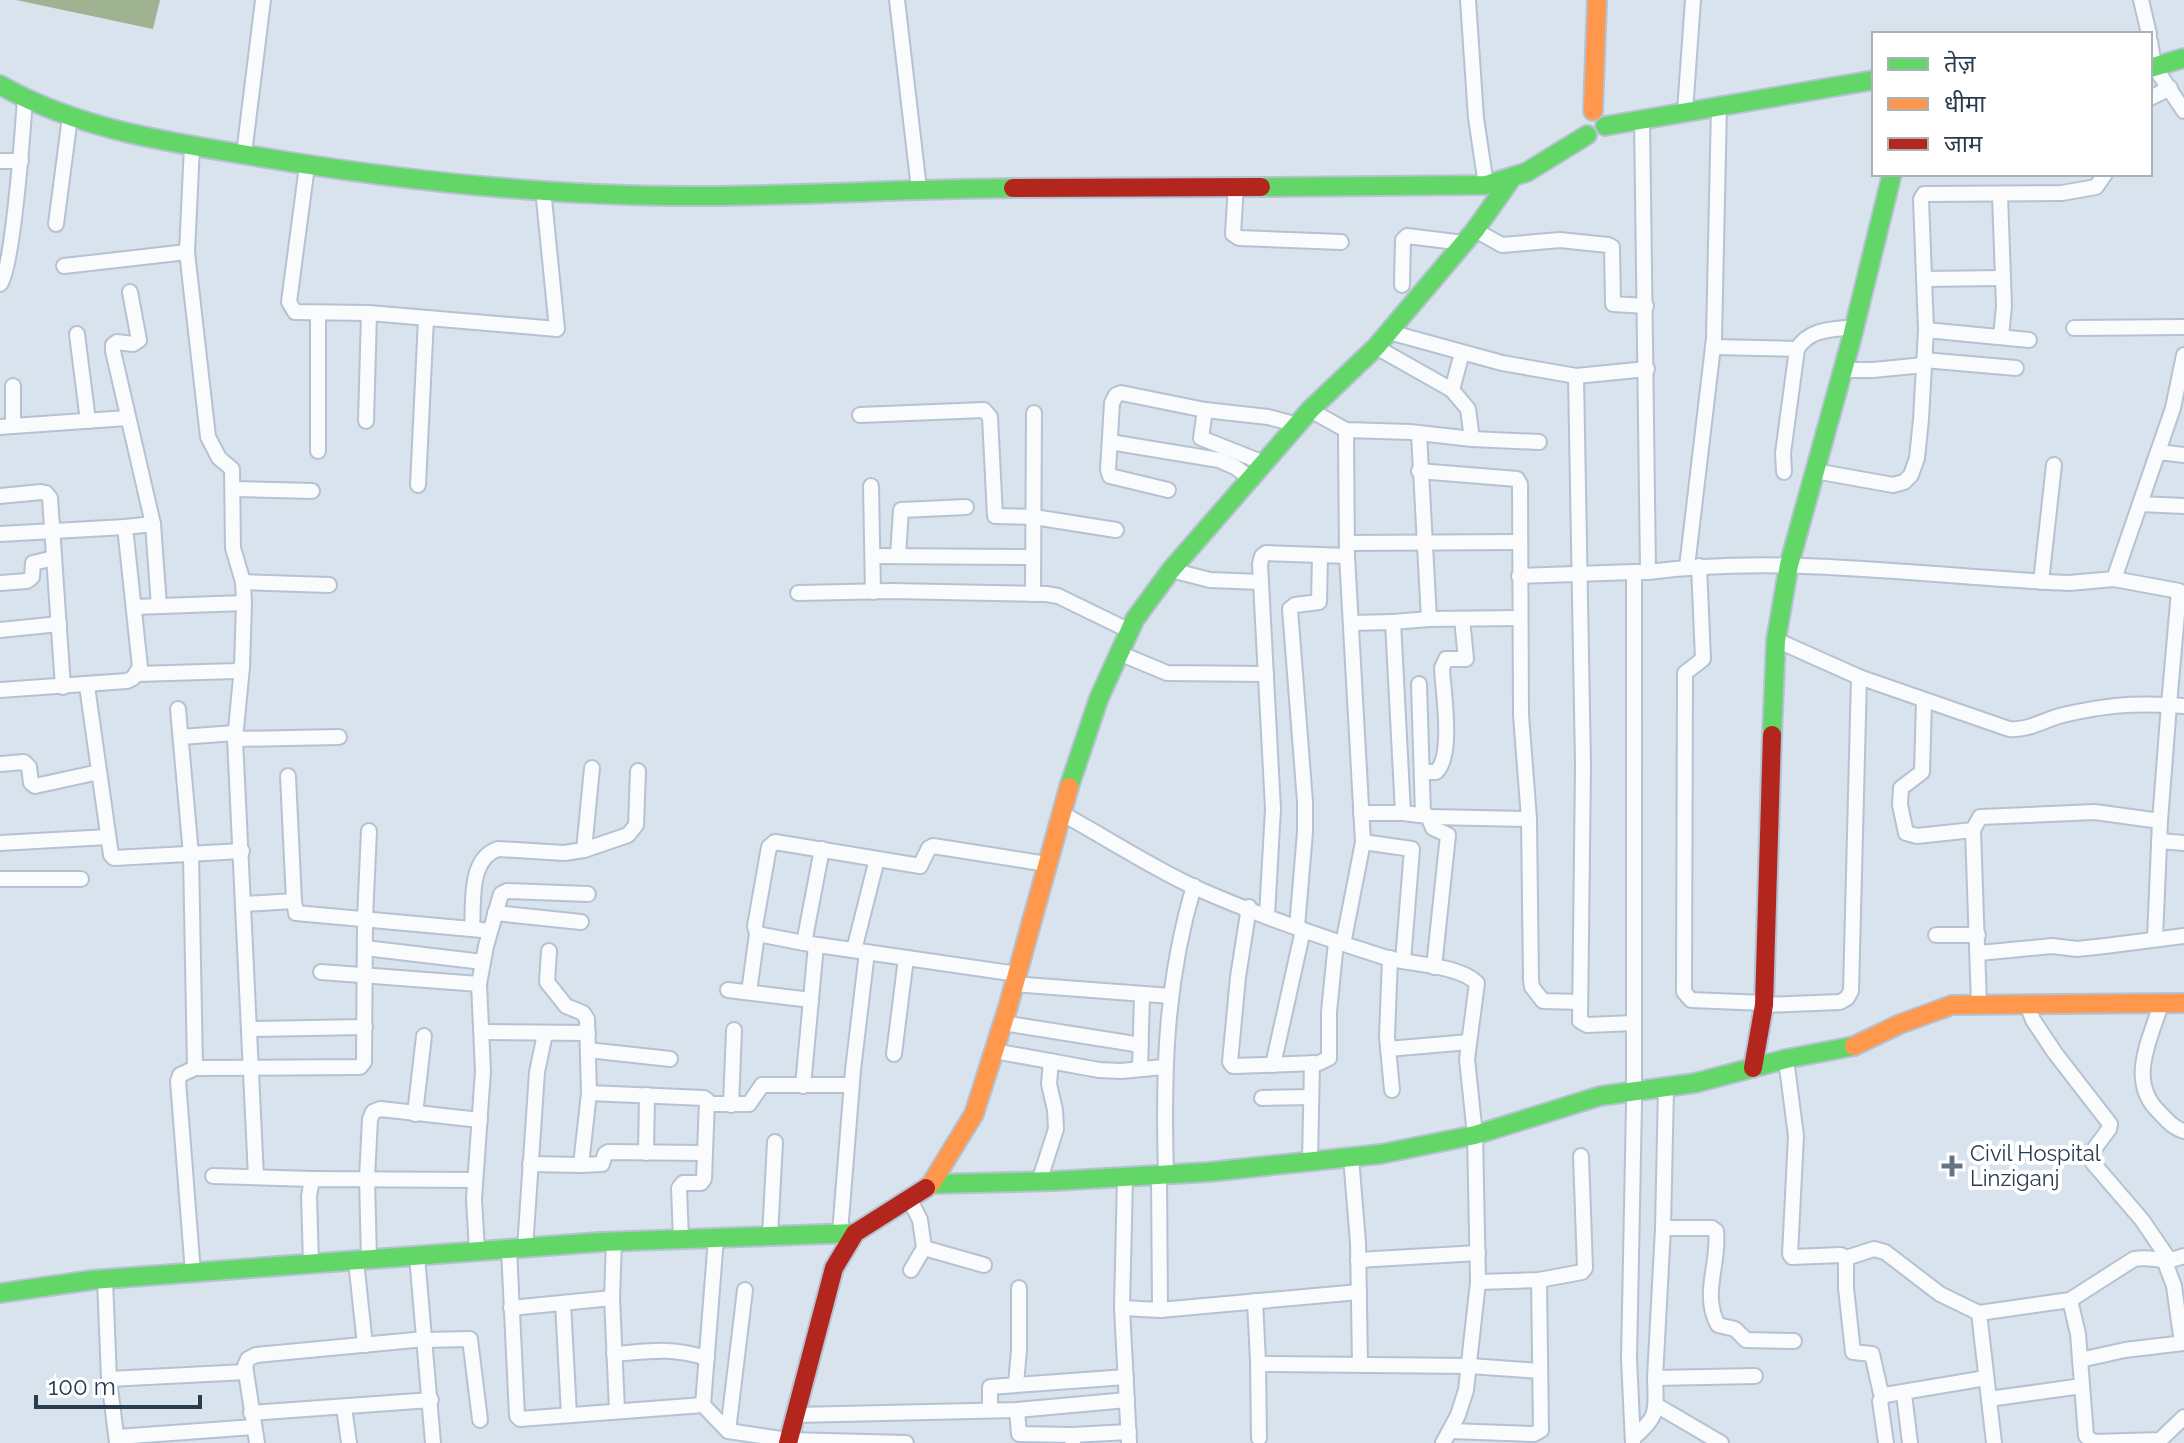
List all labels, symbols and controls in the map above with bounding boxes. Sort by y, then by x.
legend [1872,32,2152,176]
text: तेज़ [1944,49,1977,78]
text: धीमा [1944,89,1986,118]
text: जाम [1944,129,1983,158]
place label: Civil Hospital Linziganj [1970,1140,2101,1191]
marker: Civil Hospital Linziganj [1941,1155,1963,1177]
scale bar [36,1359,200,1409]
text: 100 m [48,1372,116,1401]

